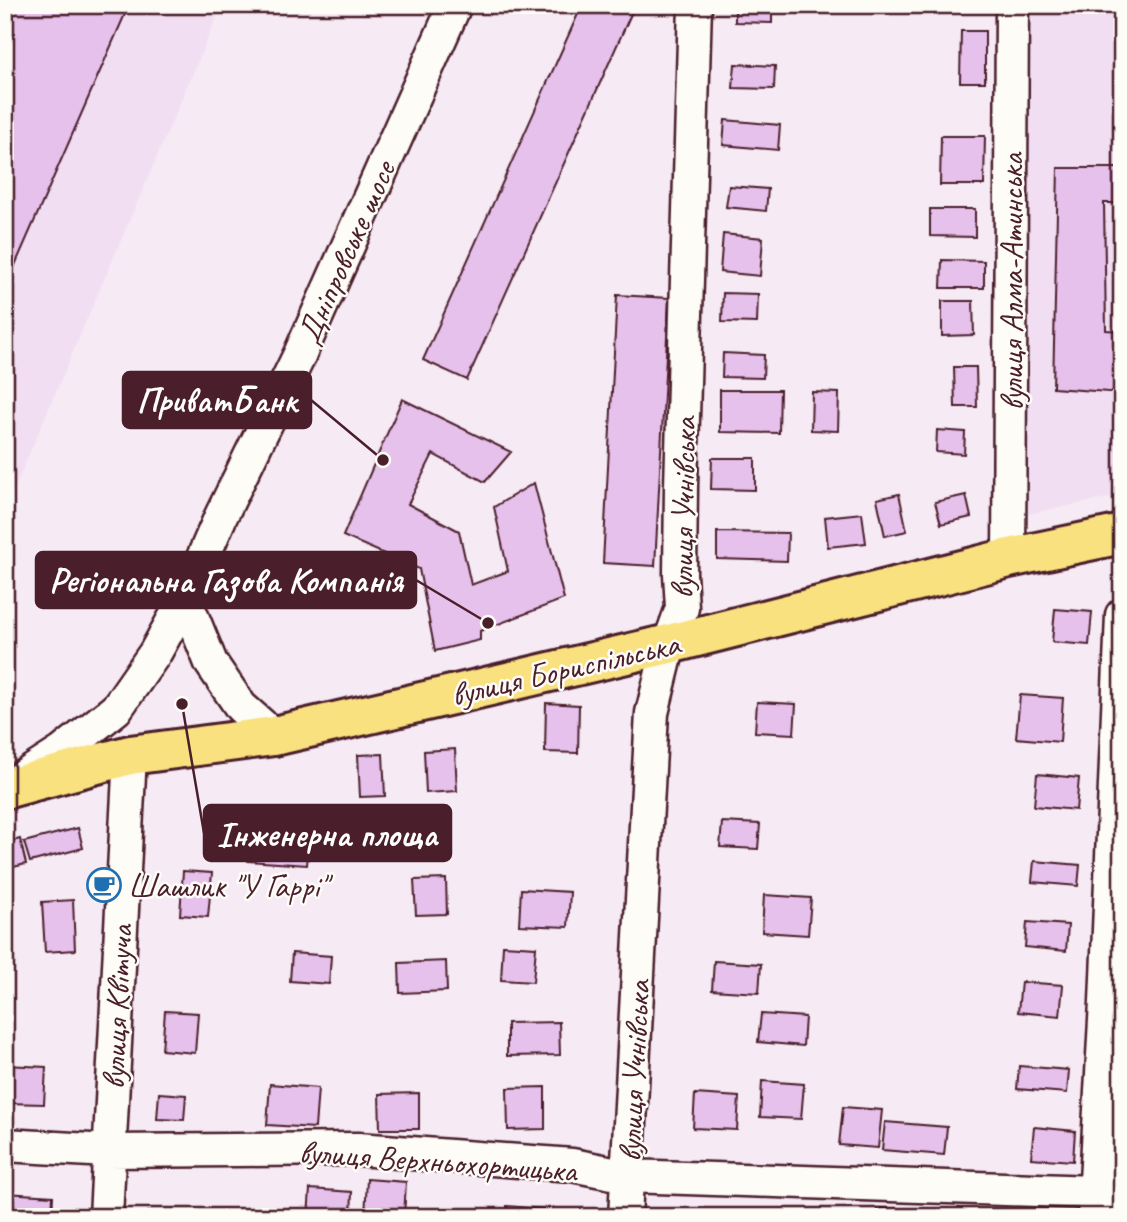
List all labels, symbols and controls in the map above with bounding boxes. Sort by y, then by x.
street label: вулиця Алма-Атинська [991,151,1033,411]
street label: Дніпровське шосе [287,153,406,350]
callout: ПриватБанк [123,372,311,428]
text: ПриватБанк [137,378,300,423]
street label: вулиця Учнівська [660,414,706,599]
callout: Регіональна Газова Компанія [36,552,416,608]
text: Регіональна Газова Компанія [49,558,405,603]
street label: вулиця Бориспільська [447,622,686,716]
callout: Інженерна площа [204,805,451,861]
text: Інженерна площа [217,812,440,857]
place label: Шашлик "У Гаррі" [128,865,333,907]
cafe icon: Шашлик "У Гаррі" [85,866,123,904]
street label: вулиця Квітуча [92,922,142,1090]
street label: вулиця Учнівська [608,977,660,1163]
street label: вулиця Верхньохортицька [298,1130,580,1192]

